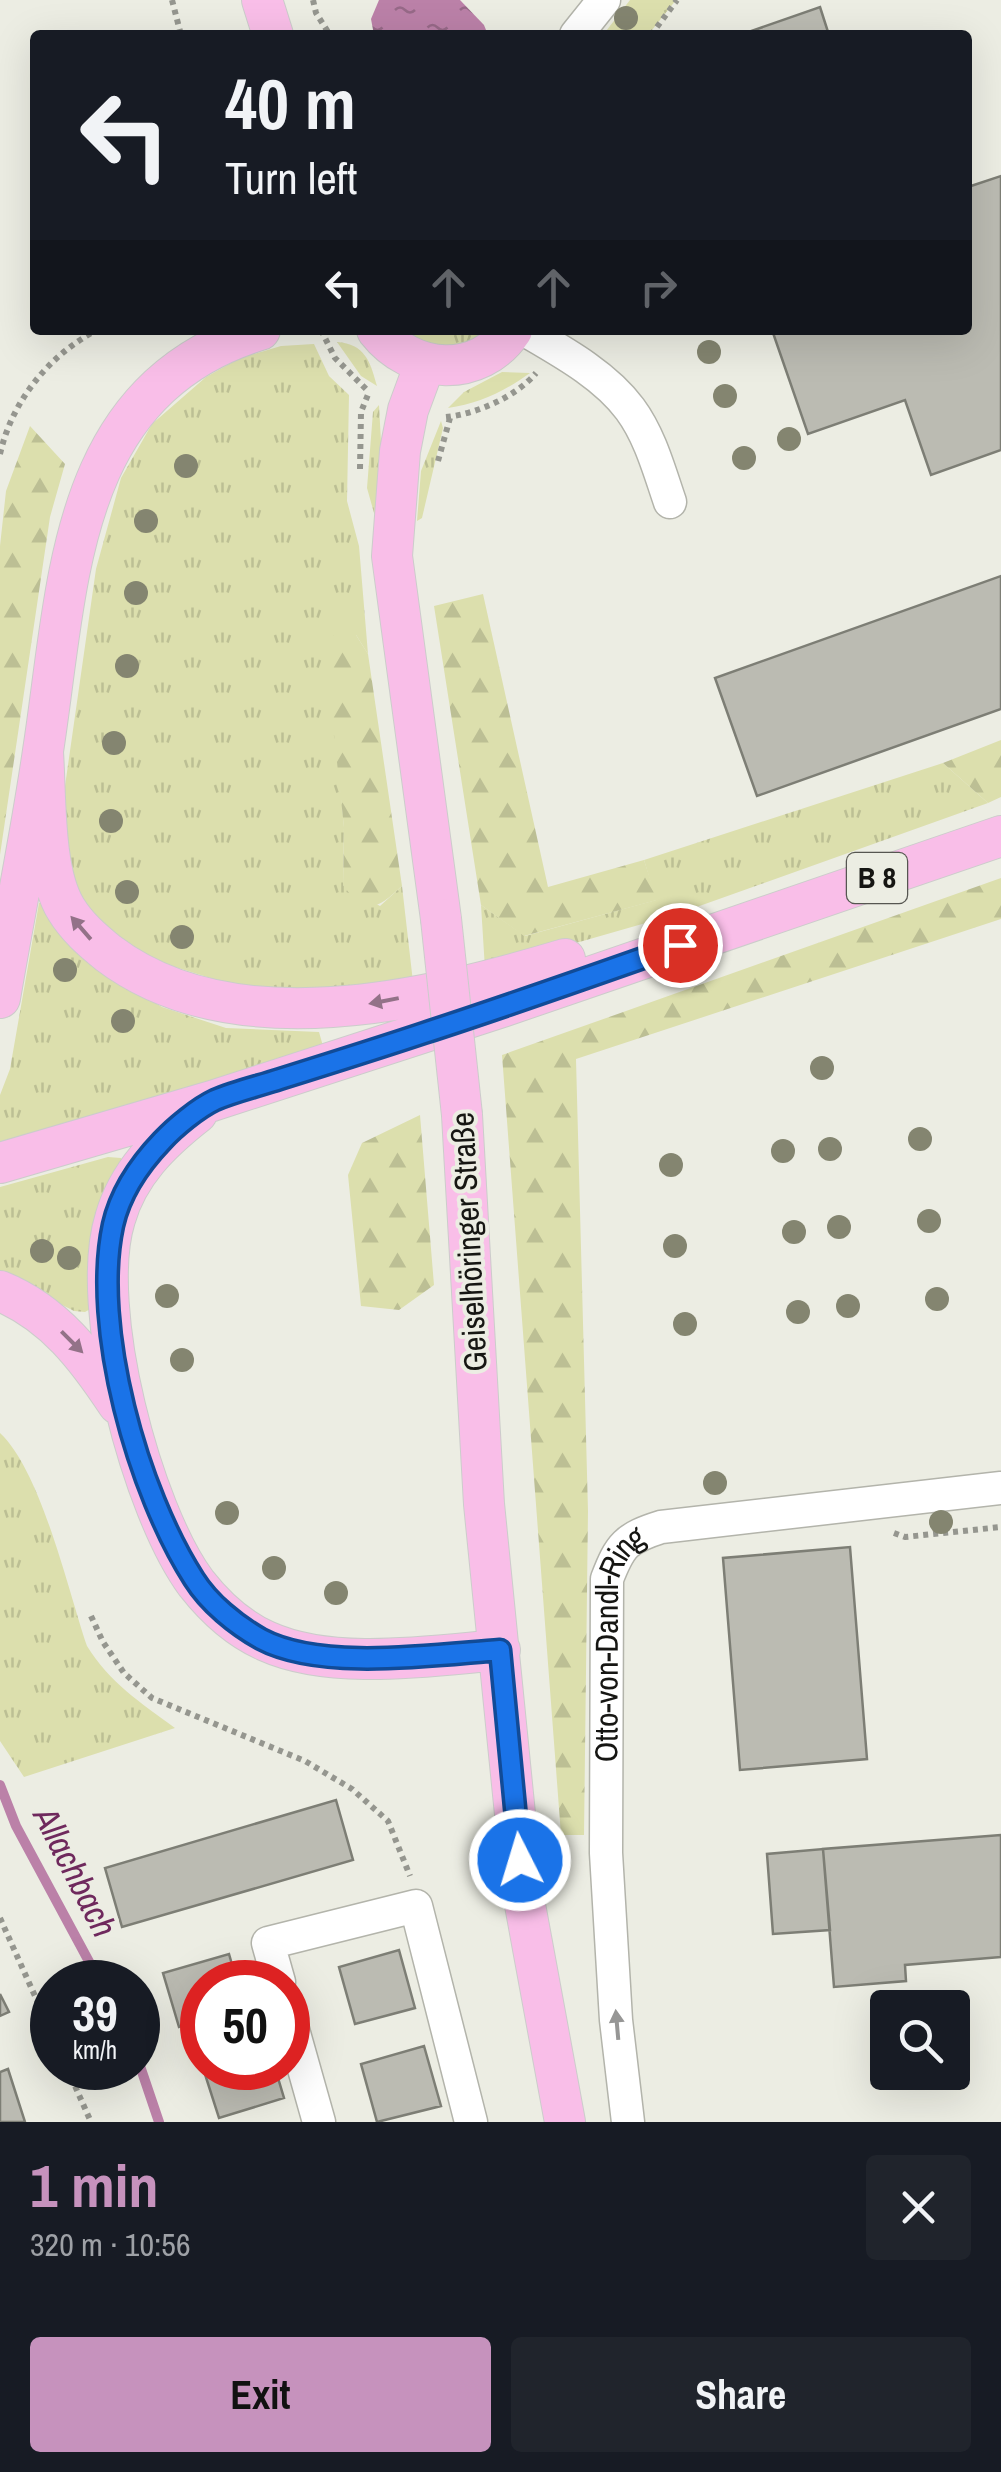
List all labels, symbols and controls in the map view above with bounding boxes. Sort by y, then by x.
text: 40 m [225,57,356,151]
icon: left [60,70,190,200]
text: Turn left [225,147,357,208]
icon: left [316,260,371,315]
icon: ahead [421,260,476,315]
icon: ahead [526,260,581,315]
icon: right [631,260,686,315]
road number: B 8 [847,853,907,903]
pin [638,903,723,988]
one-way arrow [71,915,92,940]
icon: arrive [653,918,708,973]
one-way arrow [367,994,399,1009]
street label: Geiselhöringer Straße [440,1111,497,1373]
one-way arrow [59,1329,83,1353]
street label: Otto-von-Dandl-Ring [584,1514,652,1762]
water label: Allachbach [22,1797,128,1945]
position arrow [468,1808,572,1912]
speed limit sign: 50 [180,1960,310,2090]
text: 39 [72,1979,118,2047]
map controls [870,1990,970,2090]
button: search [870,1990,970,2090]
one-way arrow [609,2009,625,2040]
text: km/h [73,2033,117,2067]
text: 1 min [30,2145,159,2226]
button: close [866,2155,971,2260]
text: 320 m · 10:56 [30,2223,190,2266]
button: Exit [30,2337,491,2452]
button: Share [511,2337,971,2452]

